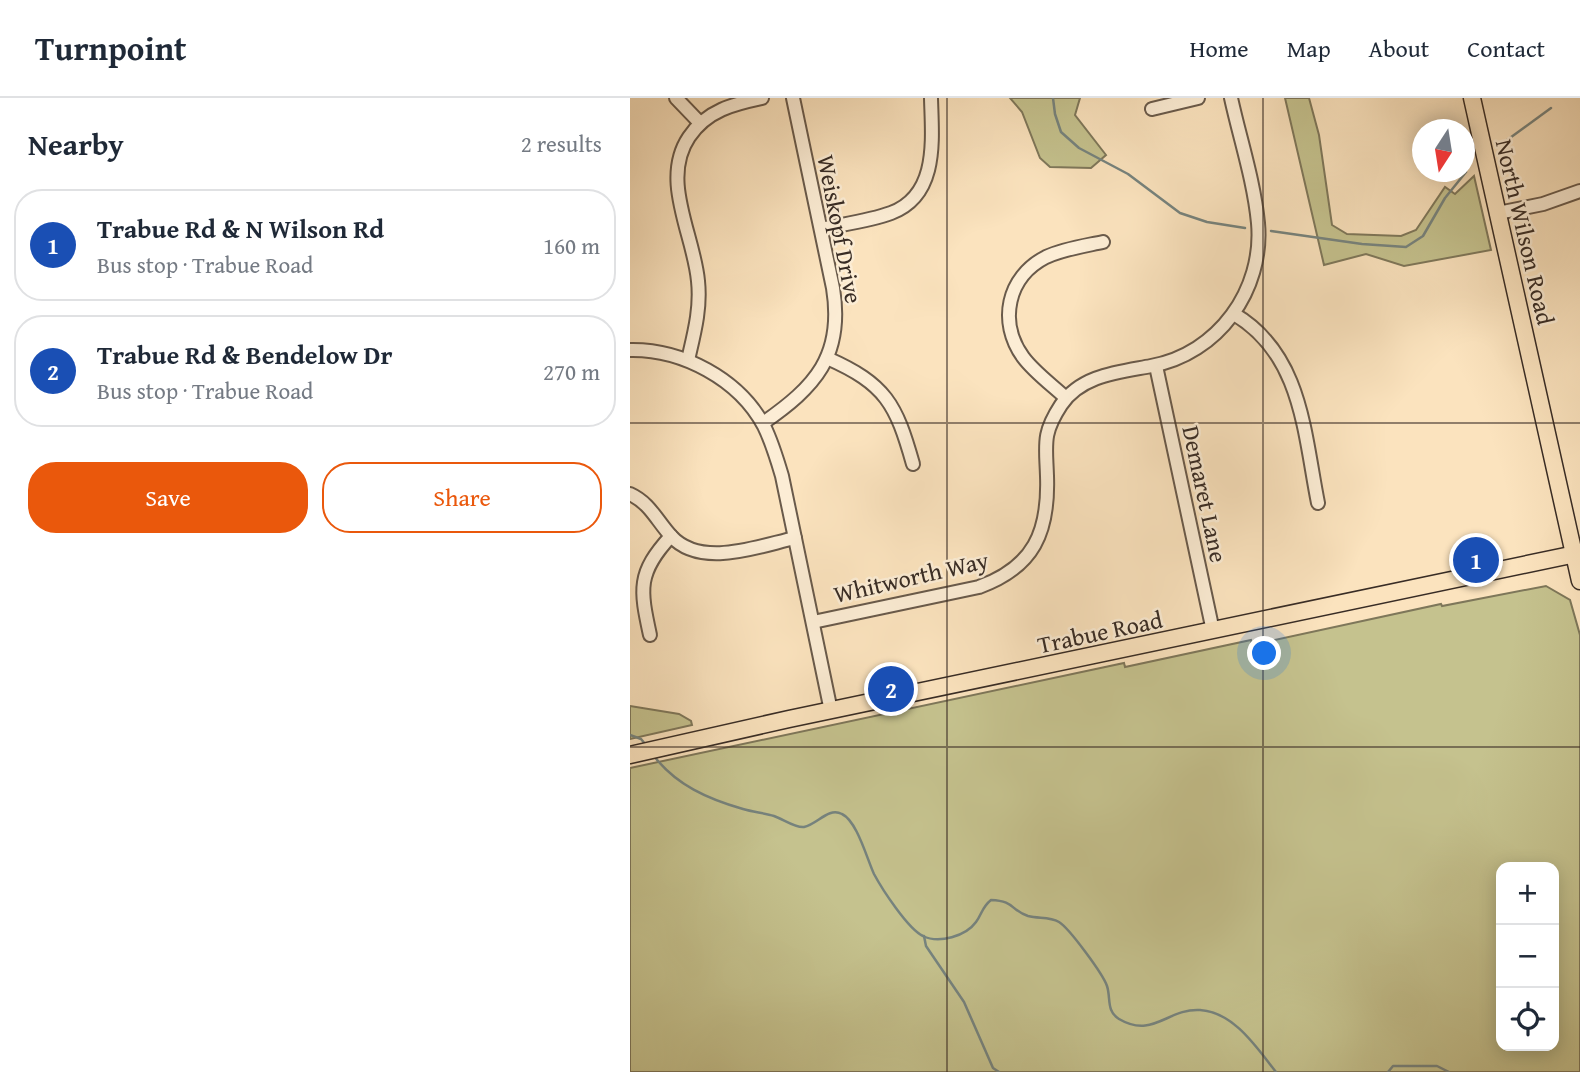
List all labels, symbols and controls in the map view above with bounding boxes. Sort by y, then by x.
text: Turnpoint [35,24,187,72]
text: Home [1190,31,1249,66]
text: Map [1287,31,1331,66]
text: About [1369,31,1429,66]
text: Contact [1467,31,1545,66]
north arrow [1412,119,1475,182]
text: Nearby [28,122,124,166]
text: 2 results [521,127,602,160]
street label: North Wilson Road [1487,136,1563,329]
street label: Weiskopf Drive [808,152,872,306]
text: Trabue Rd & N Wilson Rd [97,209,384,248]
text: 1 [47,229,59,262]
text: 160 m [543,229,600,262]
text: Bus stop · Trabue Road [97,248,313,281]
text: Trabue Rd & Bendelow Dr [97,335,392,374]
text: 2 [47,355,59,388]
text: 270 m [543,355,600,388]
text: Bus stop · Trabue Road [97,374,313,407]
street label: Demaret Lane [1173,422,1237,566]
button: Save [28,462,308,533]
button: Share [322,462,602,533]
pin: 1 [1453,534,1499,586]
street label: Whitworth Way [830,542,992,612]
street label: Trabue Road [1034,602,1166,662]
your location [1247,636,1281,670]
pin: 2 [868,663,914,715]
map controls [1496,862,1559,1051]
button: + [1496,862,1559,925]
button: − [1496,925,1559,988]
button: locate [1496,988,1559,1051]

